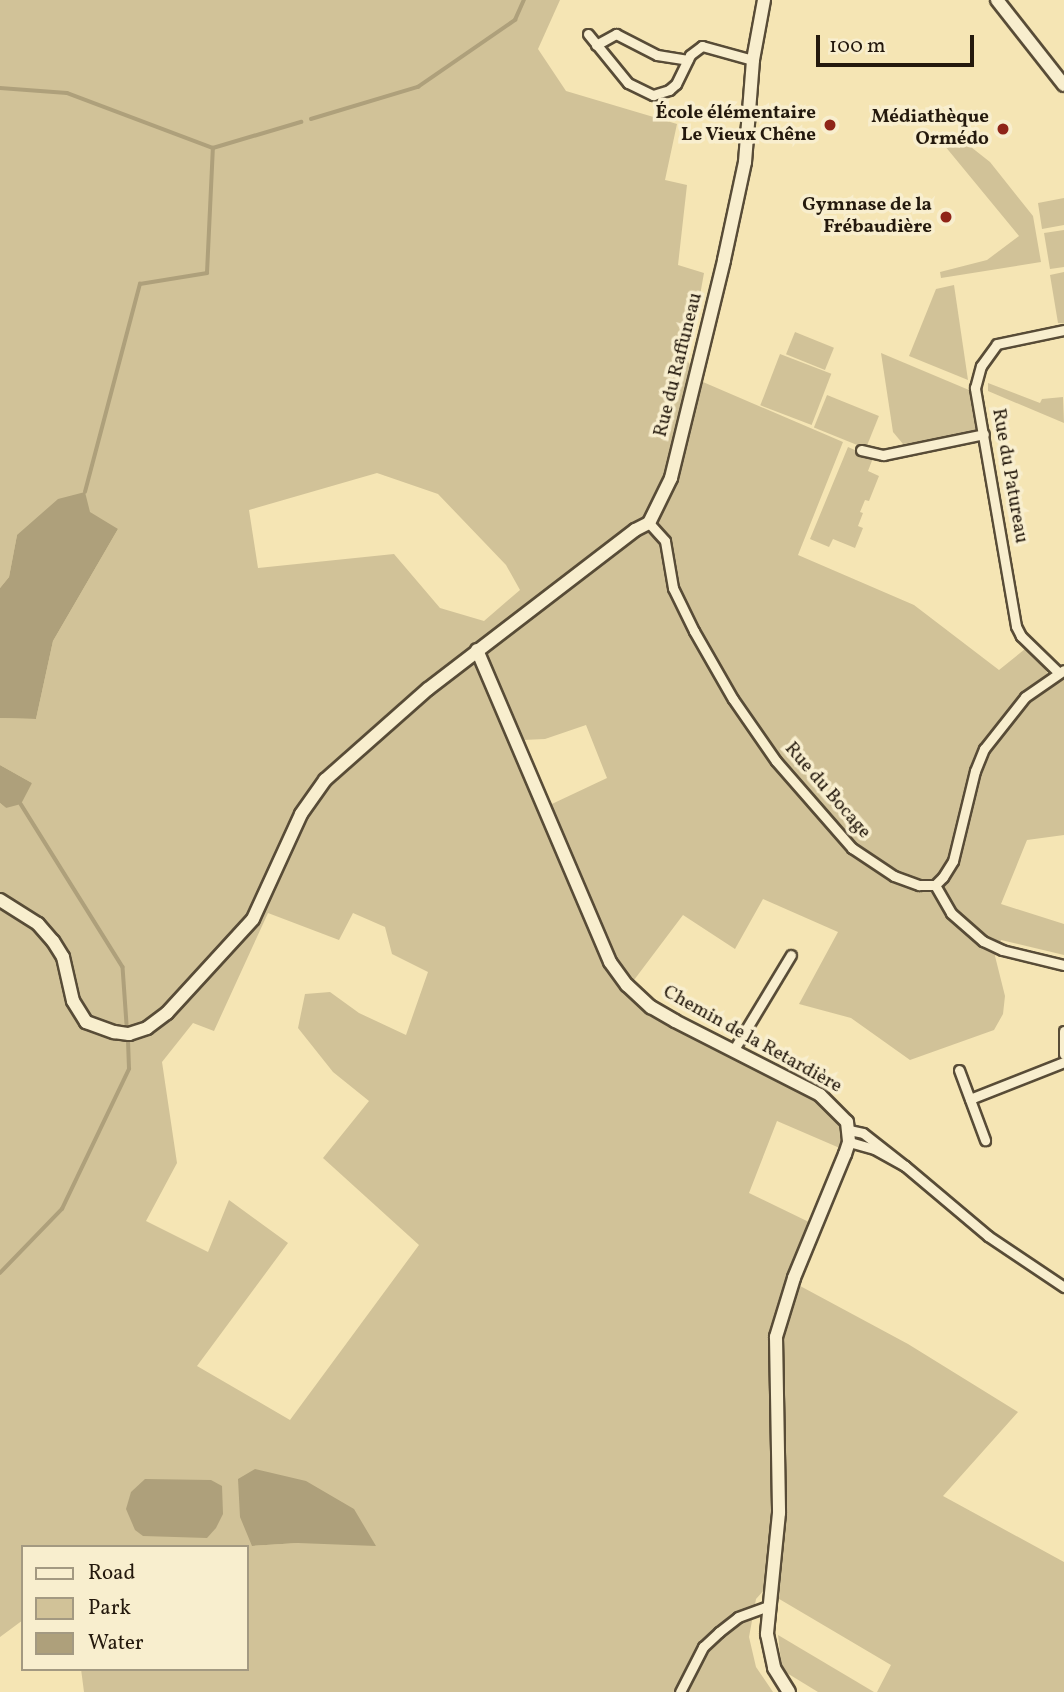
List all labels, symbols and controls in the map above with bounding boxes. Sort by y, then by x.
scale bar [819,21,976,65]
text: 100 m [829,32,886,61]
place label: École élémentaire Le Vieux Chêne [656,103,816,147]
place label: Médiathèque Ormédo [871,107,989,151]
marker: École élémentaire Le Vieux Chêne [822,117,838,133]
marker: Médiathèque Ormédo [995,121,1011,137]
place label: Gymnase de la Frébaudière [802,195,932,239]
marker: Gymnase de la Frébaudière [938,209,954,225]
street label: Rue du Raffuneau [650,290,708,440]
street label: Rue du Patureau [986,407,1032,545]
street label: Rue du Bocage [779,738,875,844]
street label: Chemin de la Retardière [659,981,845,1099]
legend [21,1545,248,1671]
text: Road [88,1559,135,1588]
text: Park [88,1594,131,1623]
text: Water [88,1629,144,1658]

